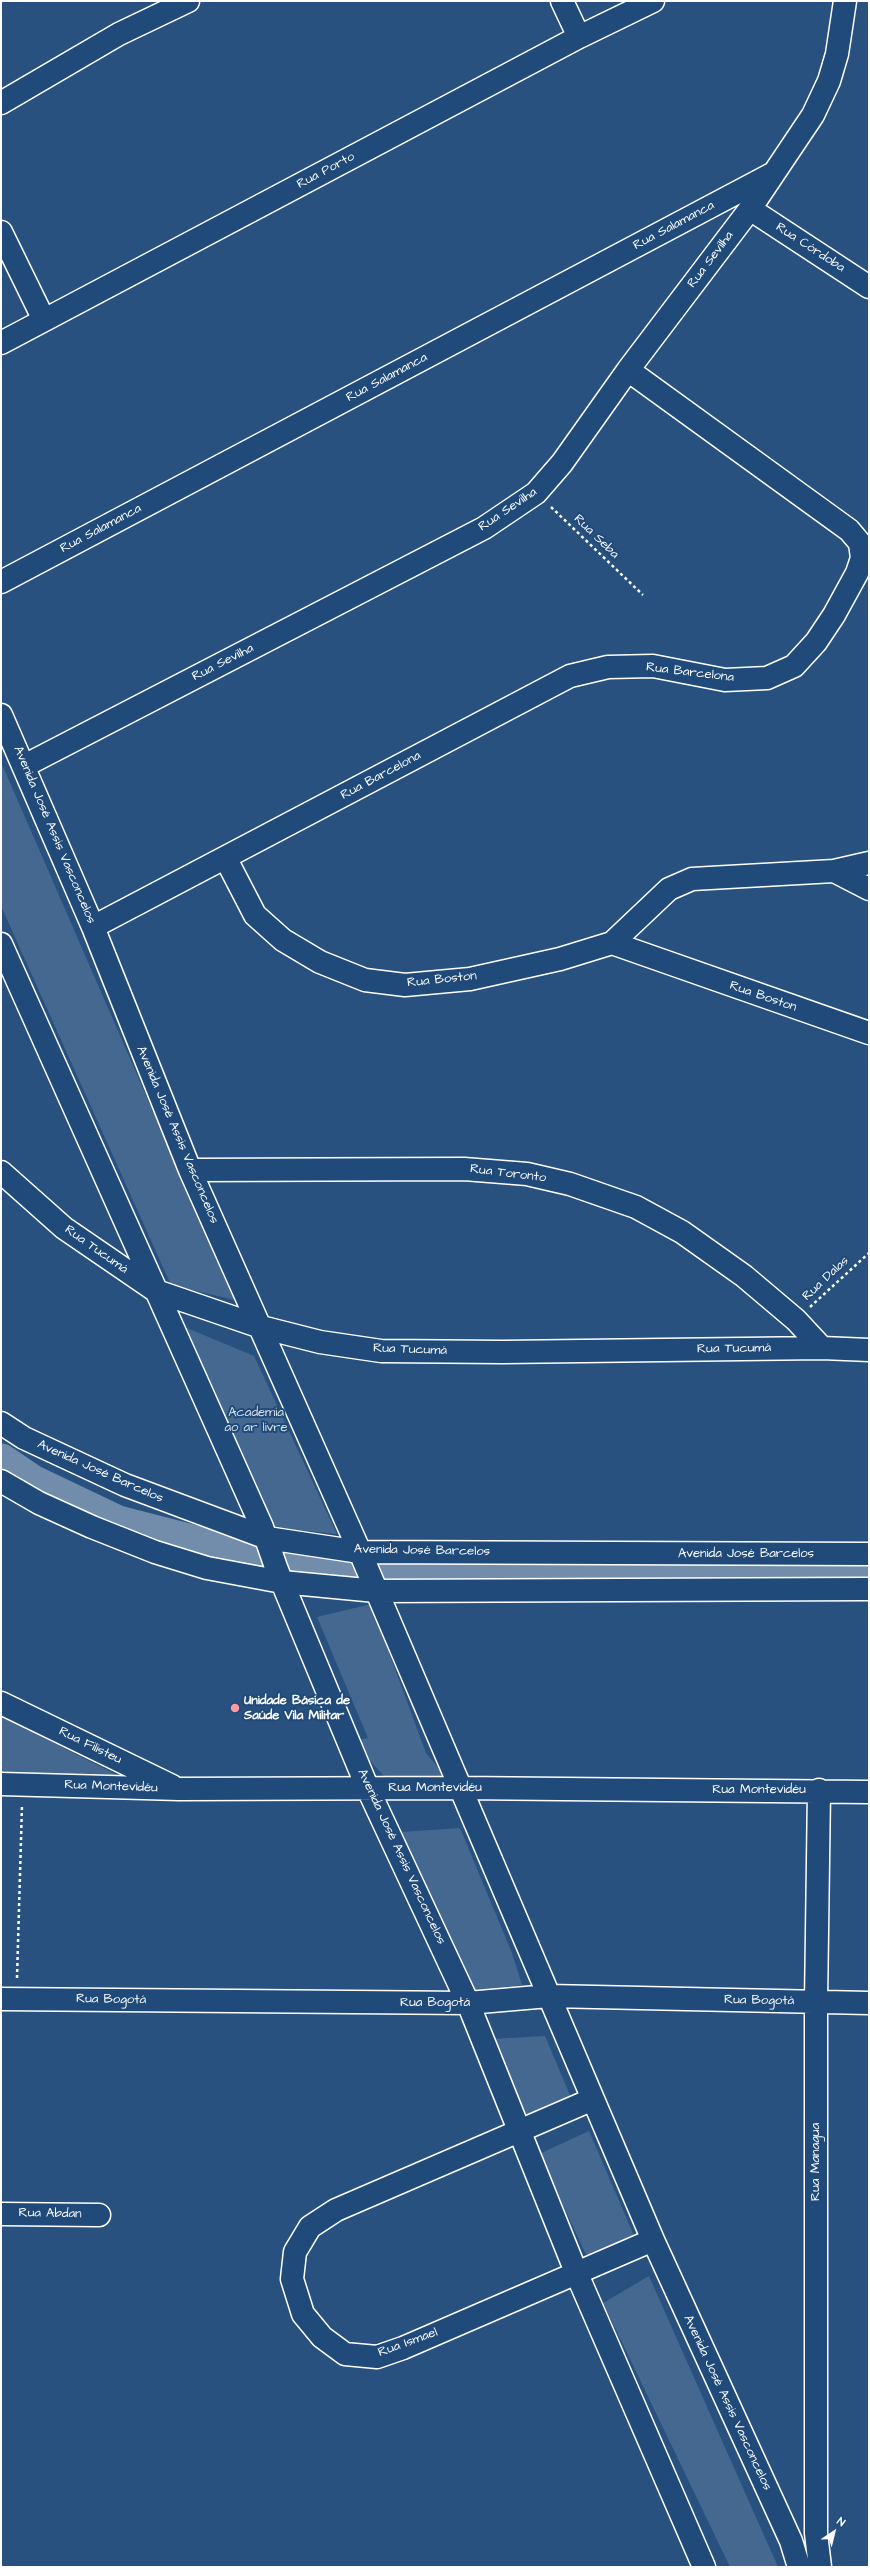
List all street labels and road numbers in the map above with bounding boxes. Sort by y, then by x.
street label: Rua Porto [295,149,357,193]
street label: Rua Salamanca [631,198,717,254]
street label: Rua Córdoba [773,220,847,276]
street label: Rua Sevilha [685,229,737,291]
street label: Rua Salamanca [344,350,430,406]
street label: Rua Sevilha [476,485,540,535]
street label: Rua Salamanca [58,501,144,557]
street label: Rua Seba [570,512,622,562]
street label: Rua Sevilha [190,641,256,685]
street label: Rua Barcelona [645,660,735,686]
street label: Avenida José Assis Vasconcelos [9,744,99,926]
street label: Rua Barcelona [338,748,424,804]
street label: Rua Boston [406,969,478,991]
street label: Rua Boston [727,978,799,1016]
street label: Avenida José Assis Vasconcelos [132,1044,222,1226]
street label: Rua Toronto [469,1162,547,1186]
street label: Rua Tucumá [61,1222,131,1278]
street label: Rua Dalas [800,1254,852,1304]
street label: Rua Tucumá [373,1341,447,1359]
street label: Rua Tucumá [697,1341,771,1357]
street label: Avenida José Barcelos [35,1437,165,1507]
street label: Avenida José Barcelos [354,1542,490,1560]
street label: Avenida José Barcelos [678,1546,814,1562]
street label: Rua Filisteu [56,1724,124,1768]
street label: Avenida José Assis Vasconcelos [353,1767,449,1947]
street label: Rua Montevidéu [64,1778,158,1796]
street label: Rua Montevidéu [388,1780,482,1796]
street label: Rua Montevidéu [712,1782,806,1798]
street label: Rua Bogotá [76,1992,146,2008]
street label: Rua Bogotá [724,1993,794,2009]
street label: Rua Bogotá [400,1995,470,2011]
street label: Rua Managua [808,2123,824,2201]
street label: Rua Abdan [18,2206,82,2222]
street label: Avenida José Assis Vasconcelos [679,2313,775,2493]
street label: Rua Ismael [376,2325,440,2361]

